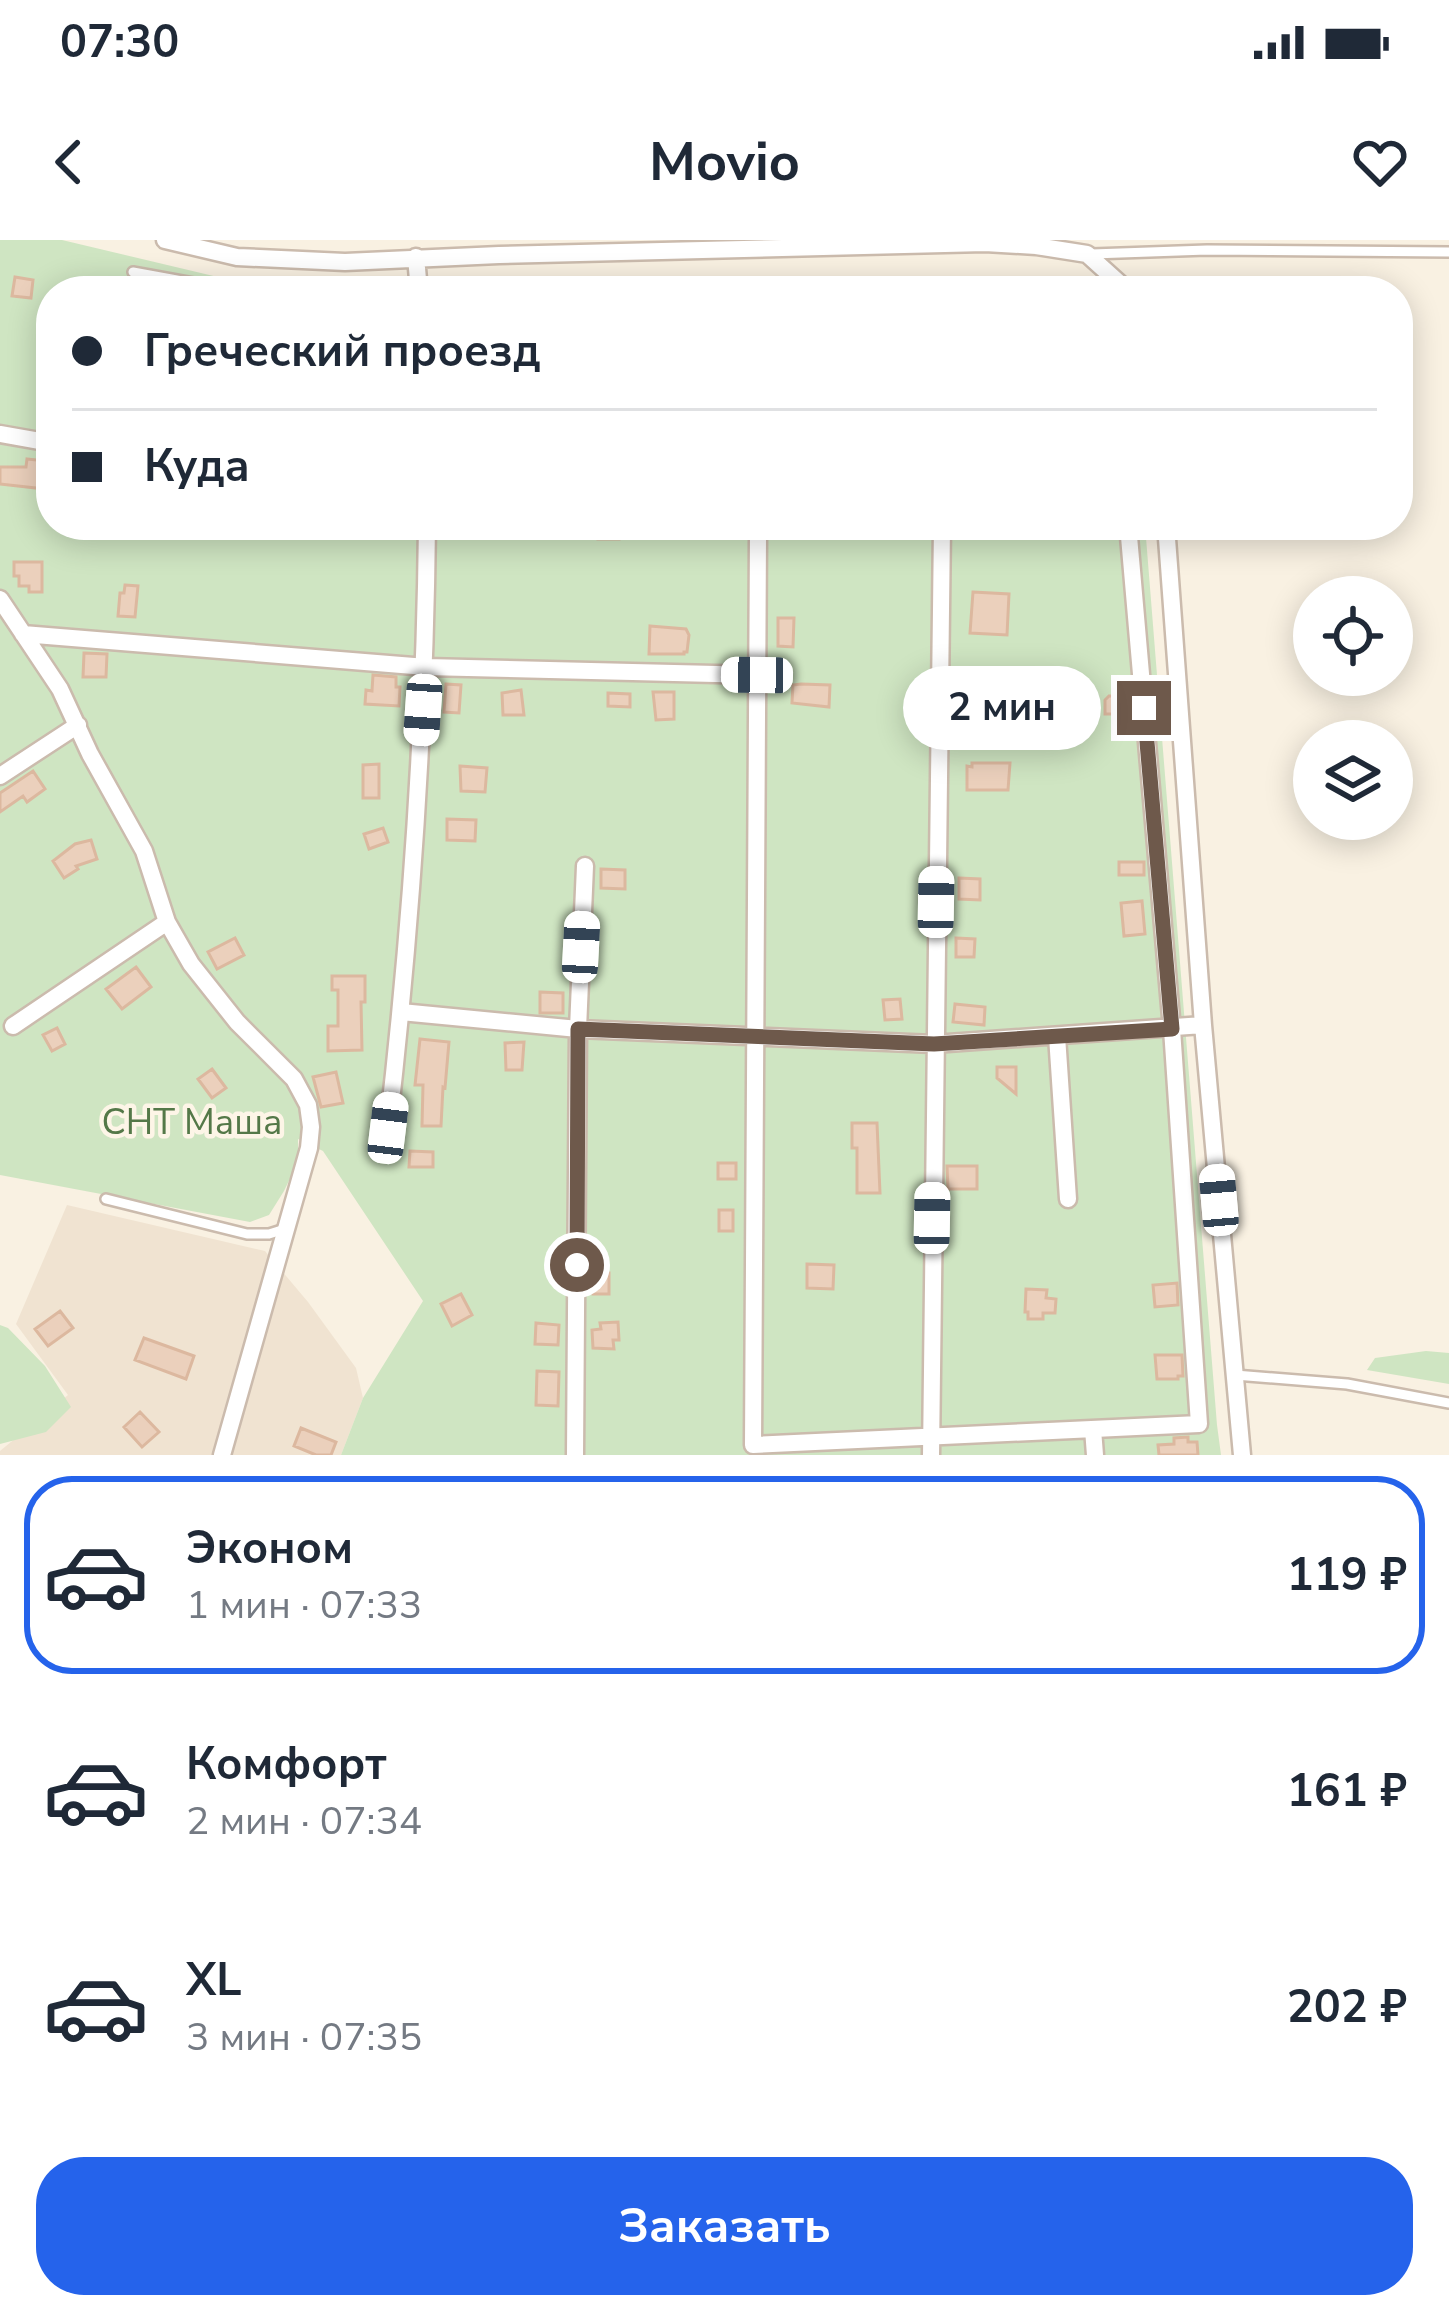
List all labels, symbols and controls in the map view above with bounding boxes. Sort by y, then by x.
text: 07:30 [60,12,179,73]
text: Movio [649,125,800,199]
icon: back [36,129,102,195]
icon: heart [1347,129,1413,195]
text: Греческий проезд [144,321,541,382]
text: Куда [144,436,250,497]
map controls [1293,576,1413,840]
button: locate [1293,576,1413,696]
car [721,656,793,694]
callout: 2 мин [904,666,1102,750]
car [403,673,443,747]
text: 2 мин [948,681,1056,734]
route end [1117,681,1171,735]
button: layers [1293,720,1413,840]
car [917,866,955,938]
car [561,910,601,984]
car [366,1090,410,1166]
park label: СНТ Маша [102,1098,282,1147]
car [1198,1163,1240,1237]
car [913,1182,951,1254]
route start [550,1238,604,1292]
text: Эконом [186,1518,353,1579]
icon: car [42,1521,150,1629]
text: 119 ₽ [1287,1545,1407,1606]
text: 1 мин · 07:33 [186,1579,422,1632]
text: Комфорт [186,1734,387,1795]
icon: car [42,1737,150,1845]
text: 161 ₽ [1287,1761,1407,1822]
text: 2 мин · 07:34 [186,1795,422,1848]
text: XL [186,1950,242,2011]
icon: car [42,1953,150,2061]
text: 202 ₽ [1287,1977,1407,2038]
text: 3 мин · 07:35 [186,2011,422,2064]
button: Заказать [36,2157,1413,2295]

